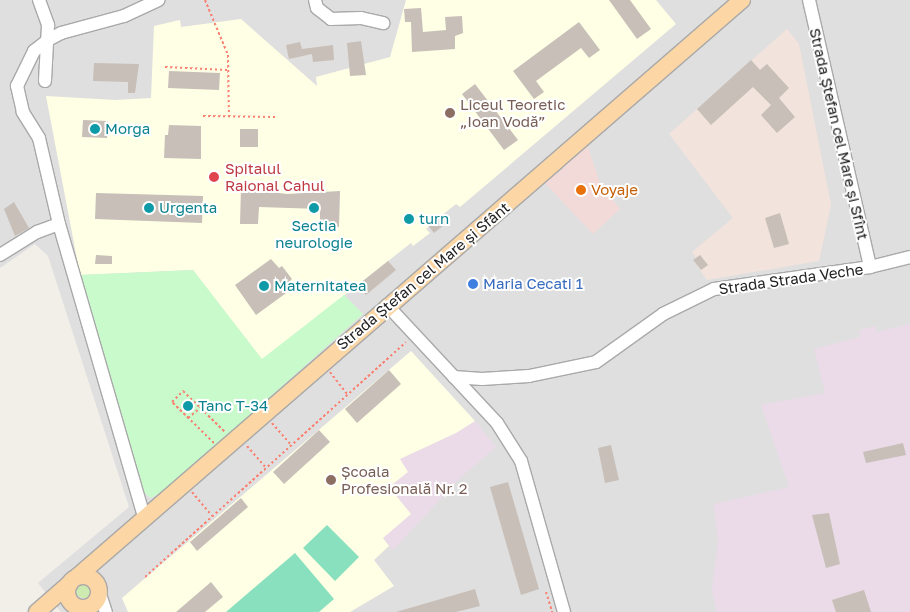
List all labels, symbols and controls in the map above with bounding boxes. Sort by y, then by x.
street label: Strada Ștefan cel Mare și Sfînt [806,26,872,242]
place label: Liceul Teoretic „Ioan Vodă” [460,95,565,130]
marker: Liceul Teoretic „Ioan Vodă” [444,107,456,119]
place label: Morga [105,120,150,138]
marker: Morga [89,123,101,135]
place label: Spitalul Raional Cahul [225,159,325,194]
marker: Spitalul Raional Cahul [207,170,221,184]
place label: Voyaje [591,181,638,199]
marker: Voyaje [575,184,587,196]
street label: Strada Ștefan cel Mare și Sfânt [333,198,513,354]
place label: Urgenta [159,199,217,217]
marker: Urgenta [143,202,155,214]
marker: Sectia neurologie [308,202,320,214]
place label: turn [419,210,449,228]
marker: turn [403,213,415,225]
place label: Sectia neurologie [275,216,353,251]
street label: Strada Strada Veche [718,260,864,298]
place label: Maria Cecati 1 [483,275,583,293]
place label: Maternitatea [274,277,367,295]
marker: Maria Cecati 1 [467,278,479,290]
marker: Maternitatea [258,280,270,292]
place label: Tanc T-34 [198,397,268,415]
marker: Tanc T-34 [182,400,194,412]
place label: Școala Profesională Nr. 2 [341,462,467,497]
marker: Școala Profesională Nr. 2 [325,474,337,486]

